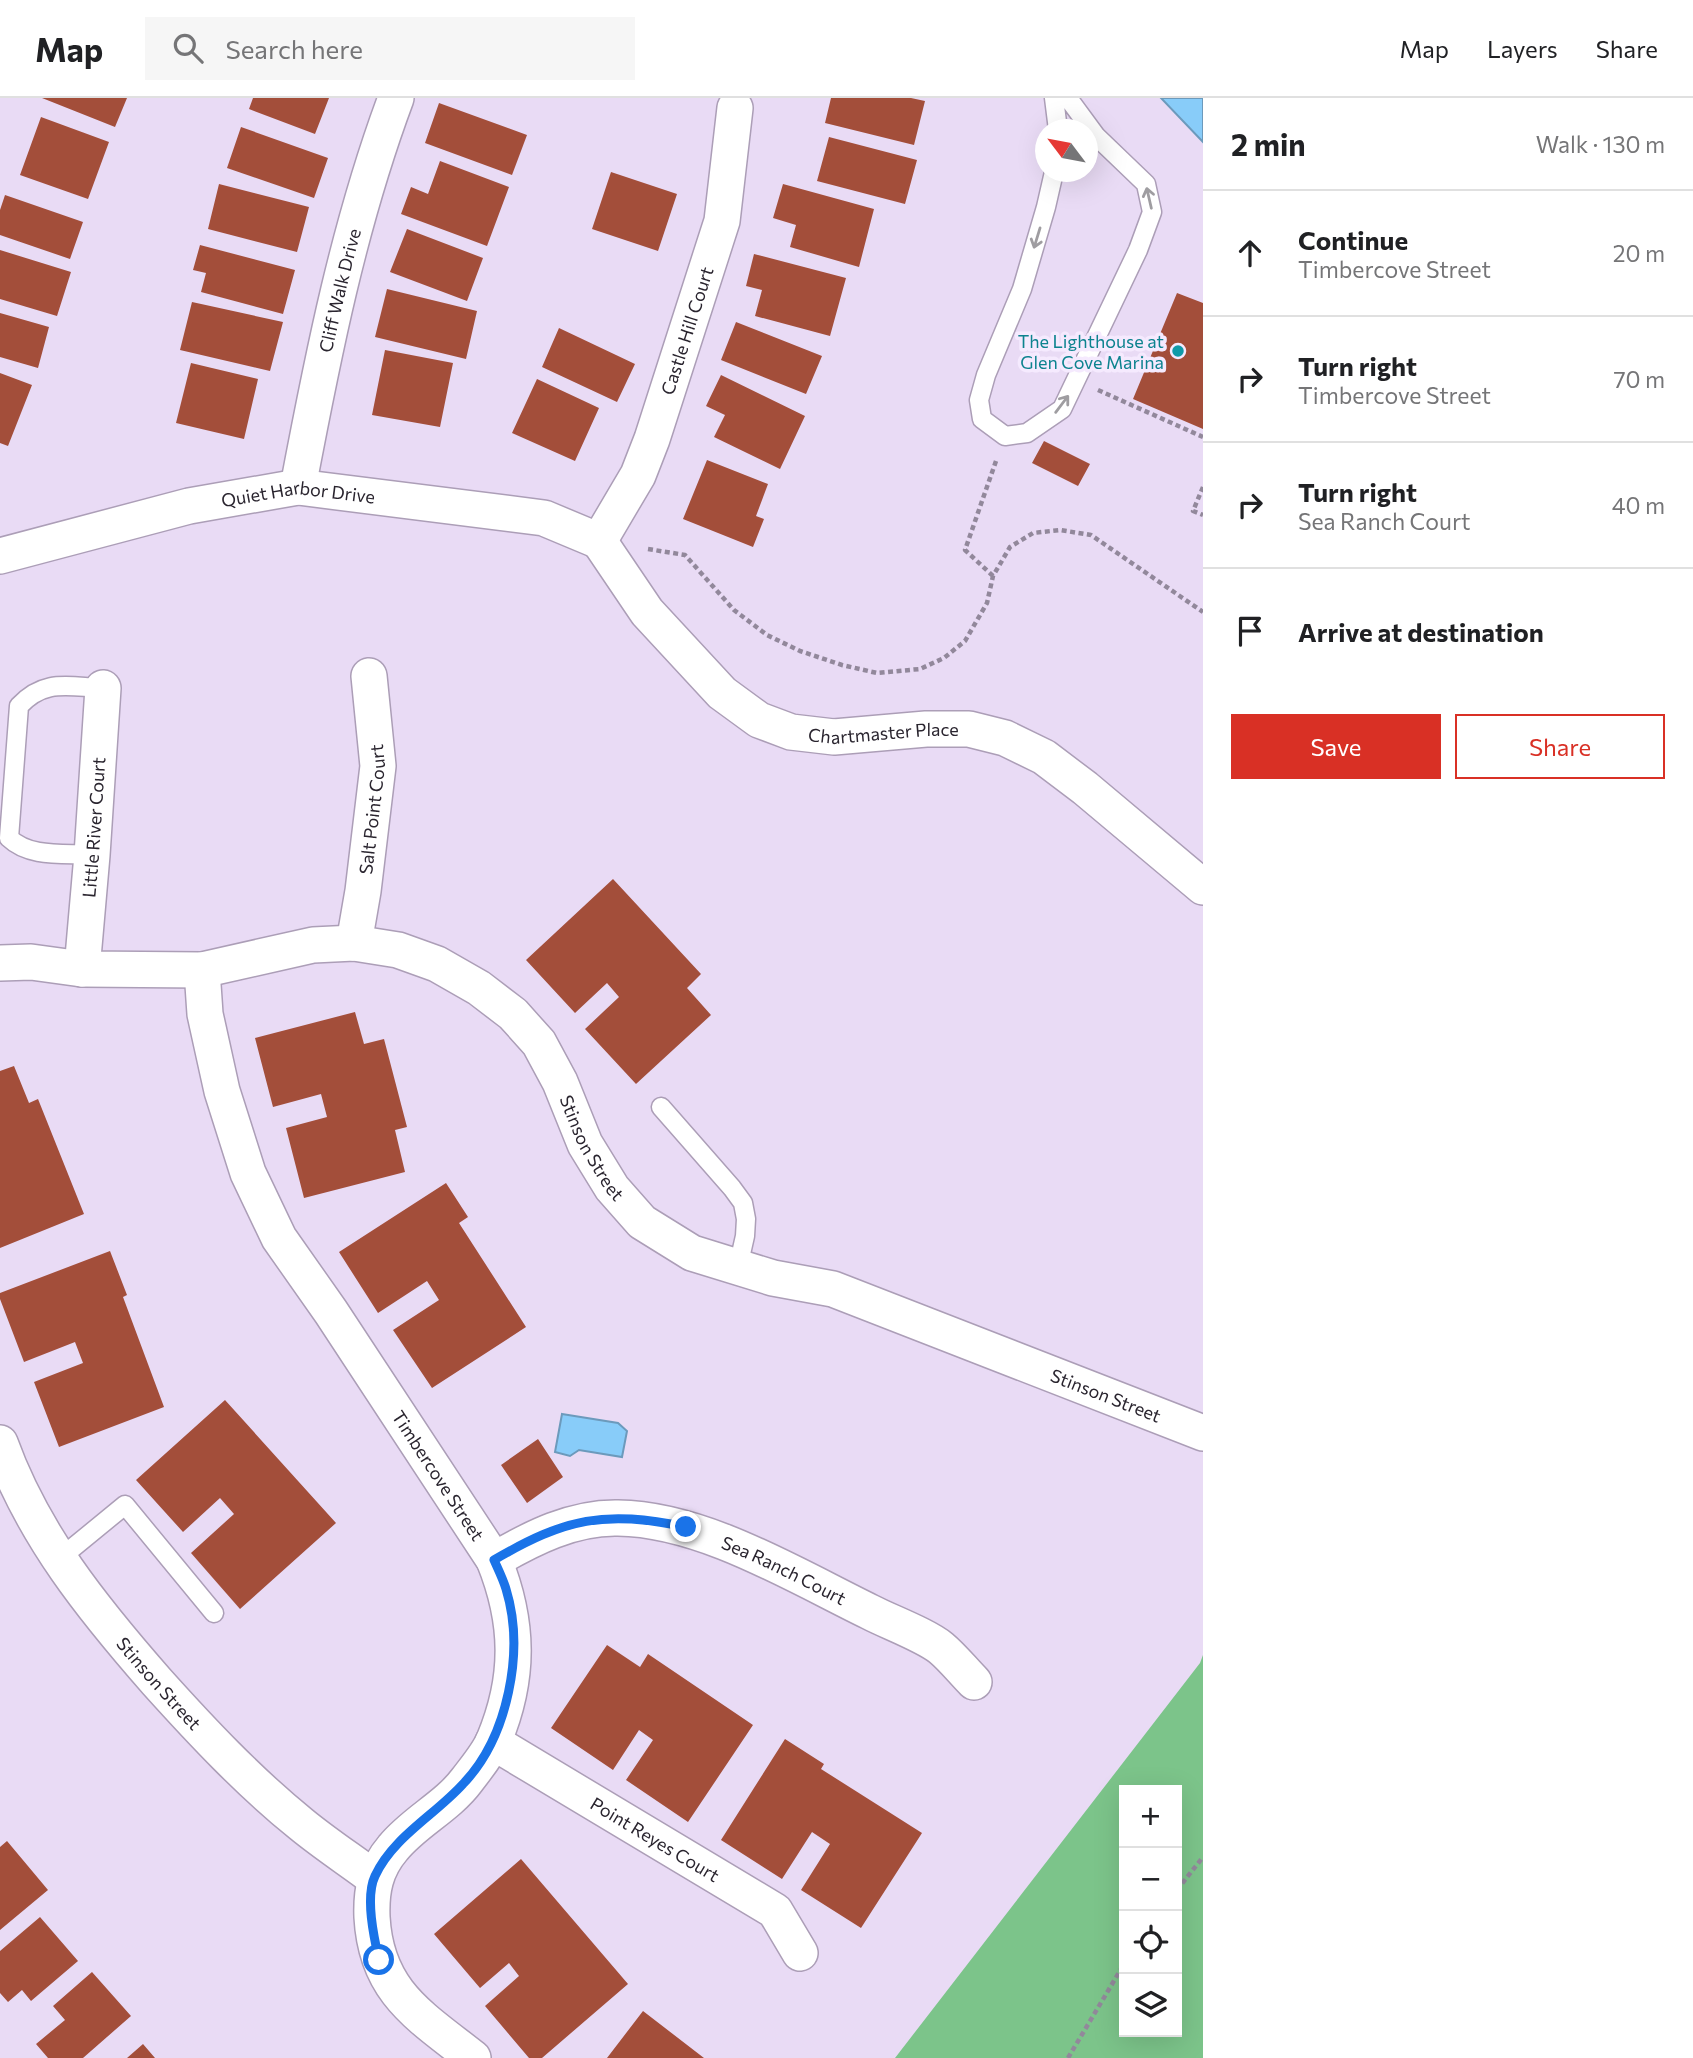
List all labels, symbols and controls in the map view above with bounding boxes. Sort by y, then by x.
search box [145,17,635,80]
text: Map [35,28,103,69]
icon: search [169,29,207,67]
text: Search here [225,33,363,64]
text: Map [1400,34,1449,63]
text: Layers [1487,34,1558,63]
text: Share [1596,34,1658,63]
north arrow [1035,119,1098,182]
text: 2 min [1231,125,1306,162]
text: Walk · 130 m [1536,130,1665,158]
one-way arrow [1142,187,1155,210]
text: Continue [1298,224,1408,255]
street label: Cliff Walk Drive [314,226,365,354]
one-way arrow [1030,226,1043,248]
icon: ahead [1231,234,1269,272]
text: 20 m [1613,239,1665,267]
text: Timbercove Street [1298,255,1491,283]
street label: Castle Hill Court [656,264,718,398]
place label: The Lighthouse at Glen Cove Marina [1018,330,1164,373]
marker: The Lighthouse at Glen Cove Marina [1170,343,1186,359]
text: Turn right [1298,350,1417,381]
icon: right [1231,360,1269,398]
text: 70 m [1613,365,1665,393]
text: Timbercove Street [1298,381,1491,409]
one-way arrow [1054,395,1069,414]
street label: Quiet Harbor Drive [219,476,376,511]
text: Turn right [1298,476,1417,507]
icon: right [1231,486,1269,524]
text: 40 m [1612,491,1665,519]
text: Sea Ranch Court [1298,507,1471,535]
icon: arrive [1231,612,1269,650]
text: Arrive at destination [1298,616,1544,647]
button: Save [1231,714,1441,779]
button: Share [1455,714,1665,779]
street label: Chartmaster Place [807,718,959,748]
street label: Salt Point Court [354,743,389,876]
street label: Little River Court [77,757,109,899]
street label: Stinson Street [555,1092,629,1205]
street label: Stinson Street [1048,1364,1164,1427]
street label: Timbercove Street [388,1406,489,1545]
route end [670,1511,701,1542]
street label: Sea Ranch Court [719,1531,850,1609]
street label: Stinson Street [112,1632,206,1734]
map controls [1119,1785,1182,2037]
button: + [1119,1785,1182,1848]
street label: Point Reyes Court [587,1792,723,1886]
button: − [1119,1848,1182,1911]
button: locate [1119,1911,1182,1974]
route start [363,1944,394,1975]
button: layers [1119,1974,1182,2037]

